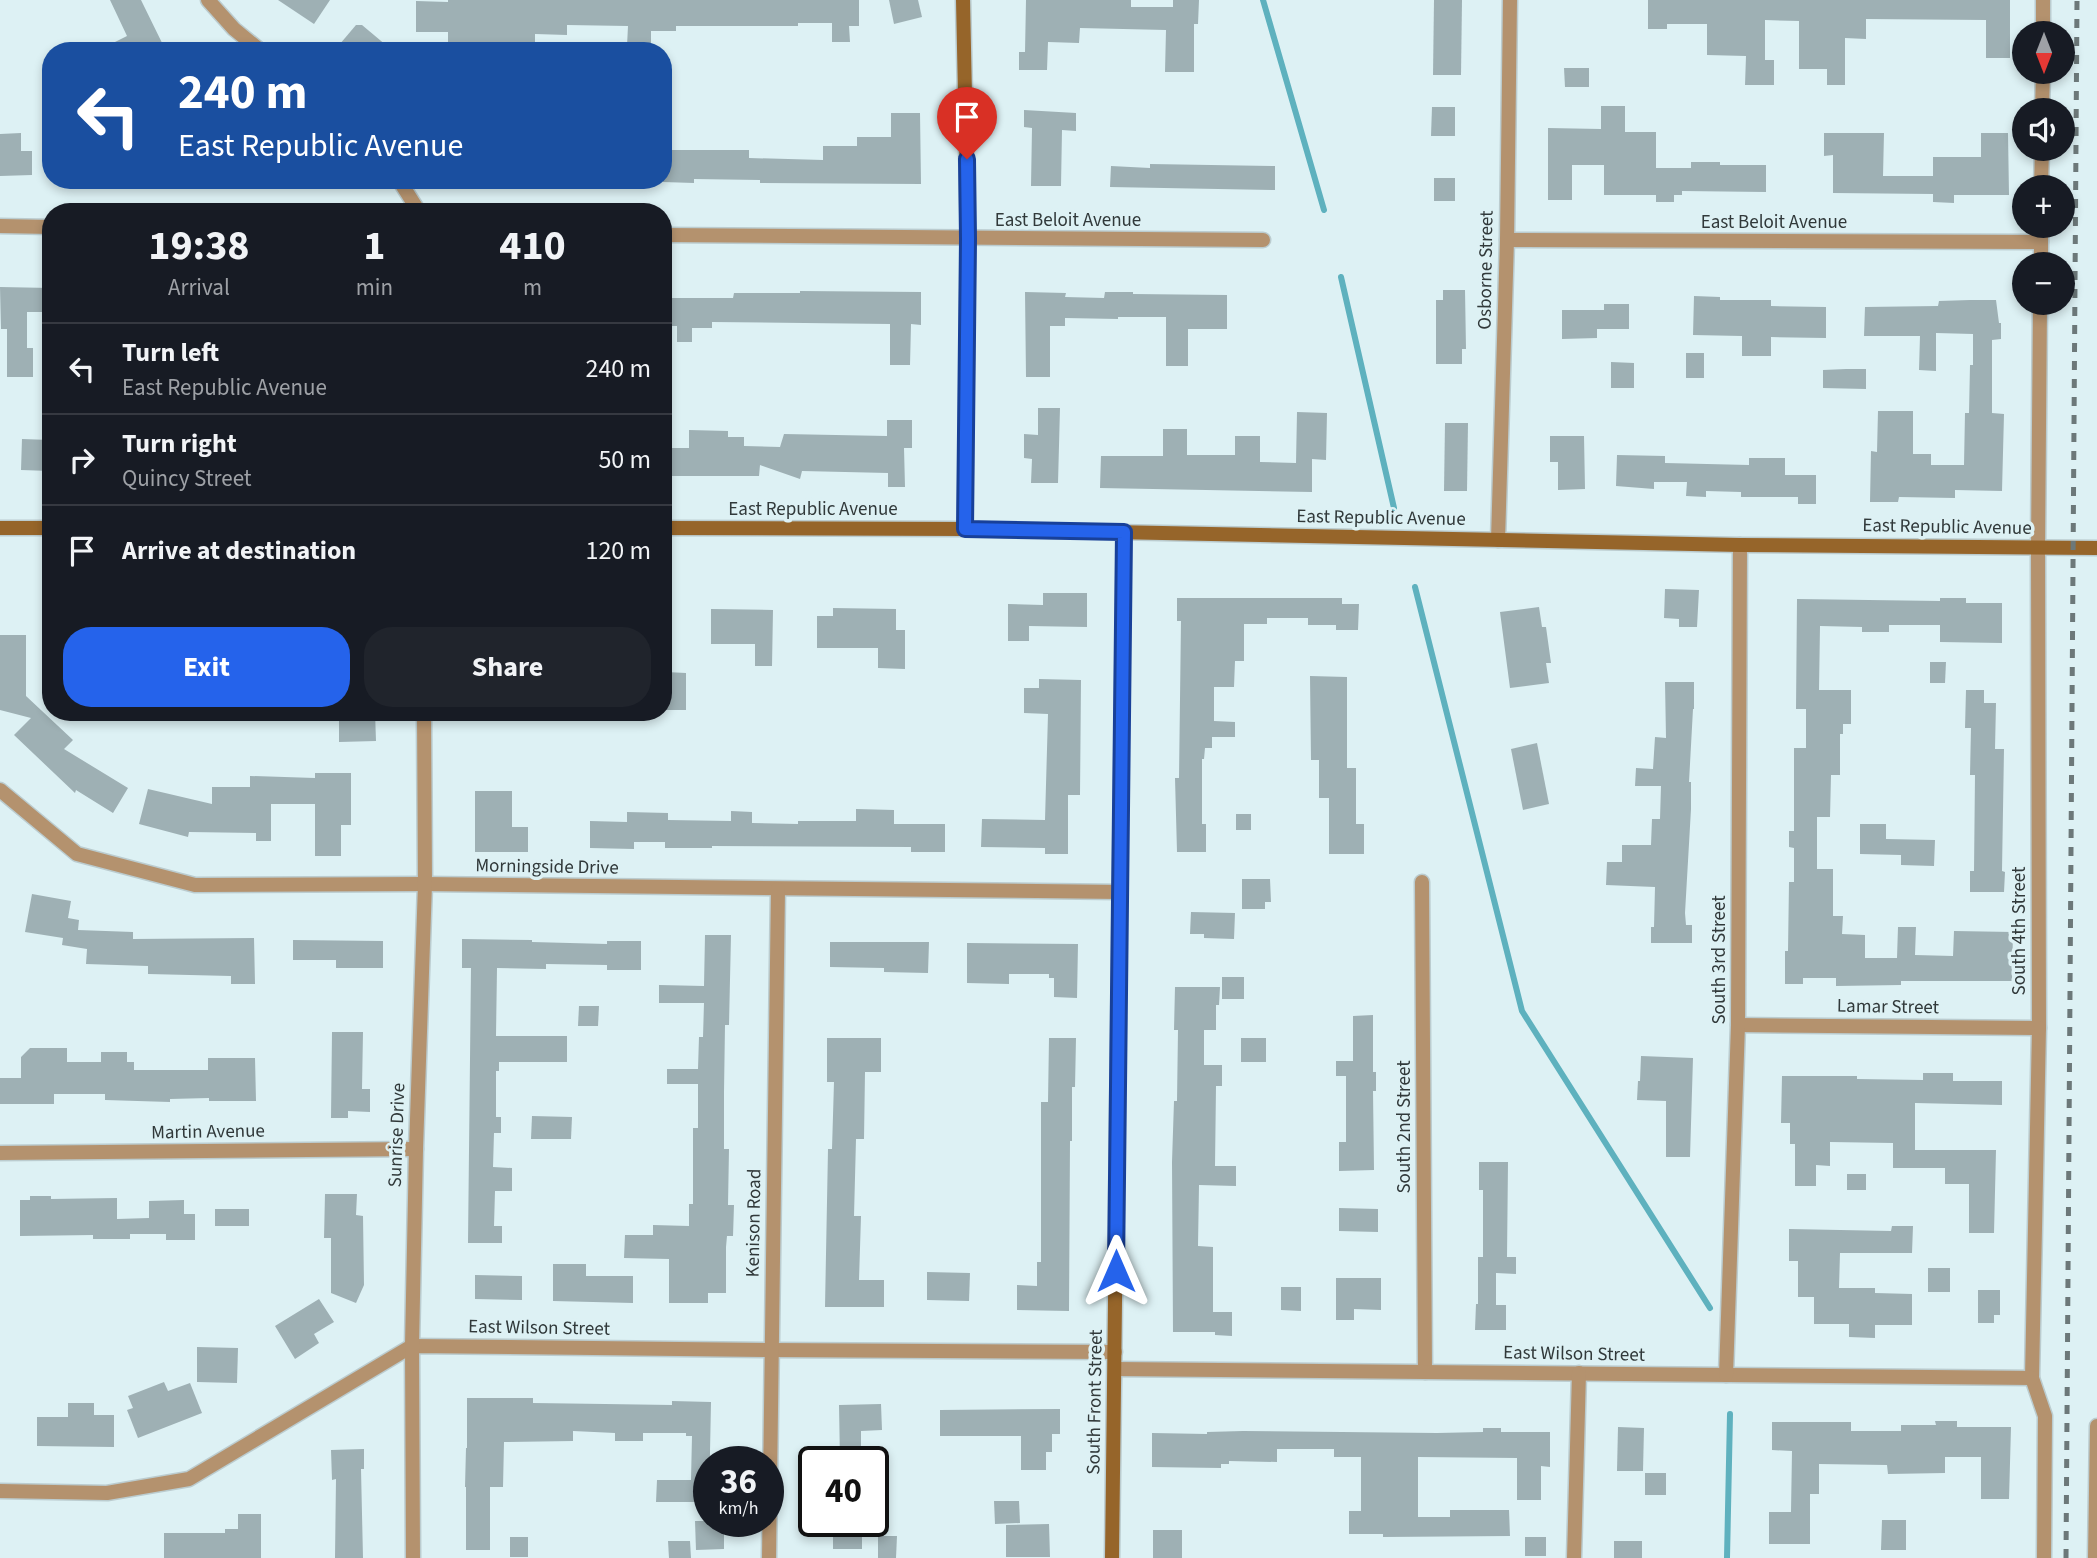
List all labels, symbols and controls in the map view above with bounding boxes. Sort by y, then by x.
north arrow [2012,21,2076,84]
map controls [2012,21,2075,315]
text: 240 m [178,58,307,128]
icon: left [63,70,154,161]
pin [937,87,997,159]
icon: arrive [948,98,986,136]
button: sound [2012,98,2075,161]
text: East Republic Avenue [178,123,463,169]
button: + [2012,175,2075,238]
street label: East Beloit Avenue [995,207,1141,234]
street label: East Beloit Avenue [1701,209,1847,236]
street label: Osborne Street [1471,210,1501,330]
text: 19:38 [148,216,250,276]
text: 1 [363,216,385,276]
text: 410 [499,216,566,276]
button: − [2012,252,2075,315]
text: Arrival [168,271,230,304]
text: min [356,271,393,304]
text: m [523,271,542,304]
text: Turn left [122,334,219,371]
icon: left [63,350,101,388]
text: 240 m [585,350,651,387]
text: East Republic Avenue [122,371,327,404]
text: Turn right [122,425,237,462]
icon: right [63,441,101,479]
text: 50 m [598,441,651,478]
text: Quincy Street [122,462,252,495]
street label: East Republic Avenue [728,496,898,523]
street label: East Republic Avenue [1296,503,1466,533]
street label: East Republic Avenue [1862,512,2032,542]
icon: arrive [63,532,101,570]
text: Arrive at destination [122,532,356,569]
text: 120 m [585,532,651,569]
button: Exit [63,627,350,707]
button: Share [364,627,651,707]
street label: Morningside Drive [475,852,619,882]
street label: South 4th Street [2006,866,2033,995]
street label: South 3rd Street [1706,895,1733,1025]
street label: Lamar Street [1837,993,1940,1021]
street label: South 2nd Street [1391,1060,1418,1194]
street label: Sunrise Drive [382,1082,412,1188]
street label: Martin Avenue [151,1118,265,1146]
street label: Kenison Road [740,1168,768,1278]
position arrow [1079,1234,1153,1308]
street label: East Wilson Street [468,1313,611,1343]
street label: South Front Street [1080,1329,1110,1475]
street label: East Wilson Street [1503,1339,1646,1369]
speed limit sign: 40 [798,1446,889,1537]
text: 36 [720,1457,757,1507]
text: km/h [719,1496,758,1521]

